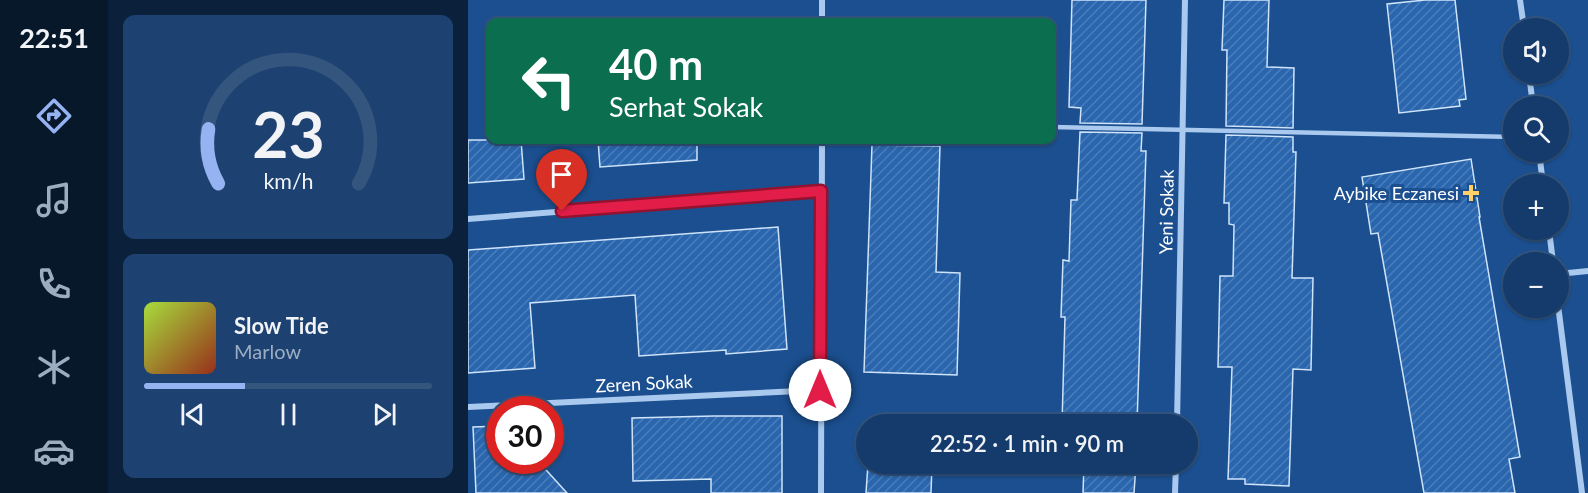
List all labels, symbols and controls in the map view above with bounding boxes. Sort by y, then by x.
map controls [1503,18,1569,318]
button: sound [1503,18,1569,84]
text: 22:51 [19,21,89,54]
text: 40 m [609,39,703,89]
icon: left [510,42,588,120]
text: Serhat Sokak [609,90,763,123]
icon: directions [33,95,75,137]
text: 23 [252,96,324,171]
button: search [1503,96,1569,162]
pin [536,149,587,211]
icon: arrive [545,158,578,191]
text: km/h [263,168,313,194]
street label: Yeni Sokak [1154,169,1178,255]
button: + [1503,174,1569,240]
icon: music [33,179,75,221]
place label: Aybike Eczanesi [1334,182,1459,204]
marker: Aybike Eczanesi [1464,186,1478,200]
button: − [1503,252,1569,318]
icon: phone [33,263,75,305]
text: Slow Tide [234,312,329,339]
text: Marlow [234,339,301,363]
icon: climate [33,346,75,388]
position arrow [788,358,852,422]
street label: Zeren Sokak [595,369,694,397]
speed limit sign: 30 [486,396,564,474]
icon: previous [176,398,209,431]
icon: pause [272,398,305,431]
icon: next [368,398,401,431]
icon: car [33,430,75,472]
text: 22:52 · 1 min · 90 m [930,430,1124,457]

